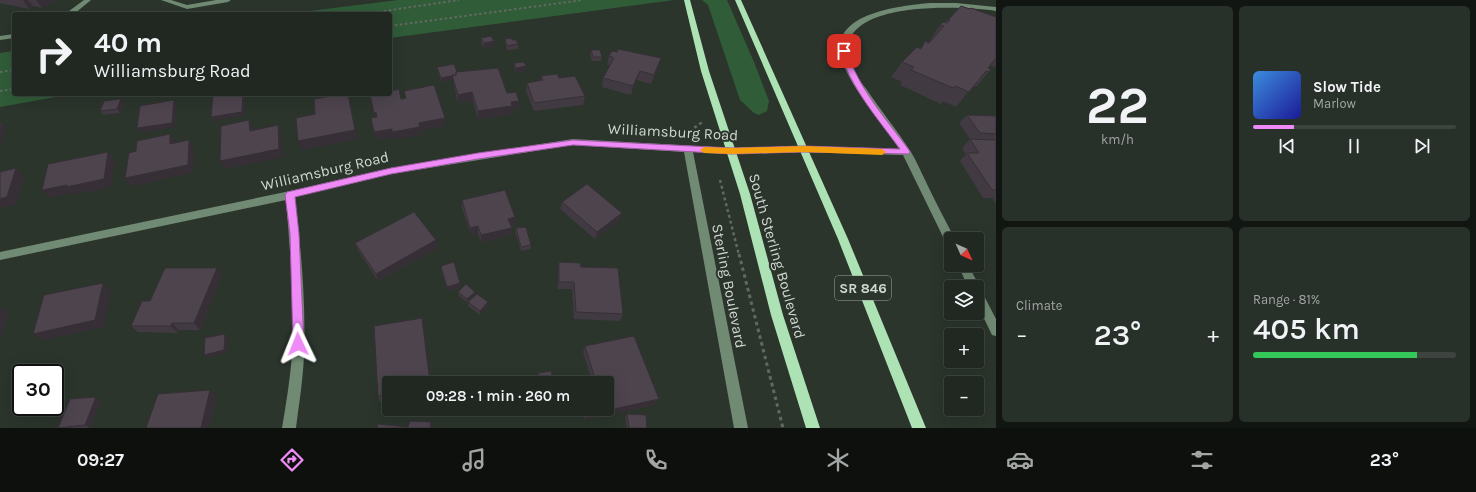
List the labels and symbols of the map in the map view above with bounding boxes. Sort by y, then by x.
pin [827,34,861,68]
street label: Williamsburg Road [607,120,739,144]
street label: Williamsburg Road [259,148,391,194]
street label: South Sterling Boulevard [745,171,809,341]
street label: Sterling Boulevard [708,222,750,350]
north arrow [944,232,984,272]
road number: SR 846 [835,276,891,300]
position arrow [277,323,319,365]
speed limit sign: 30 [12,364,64,416]

